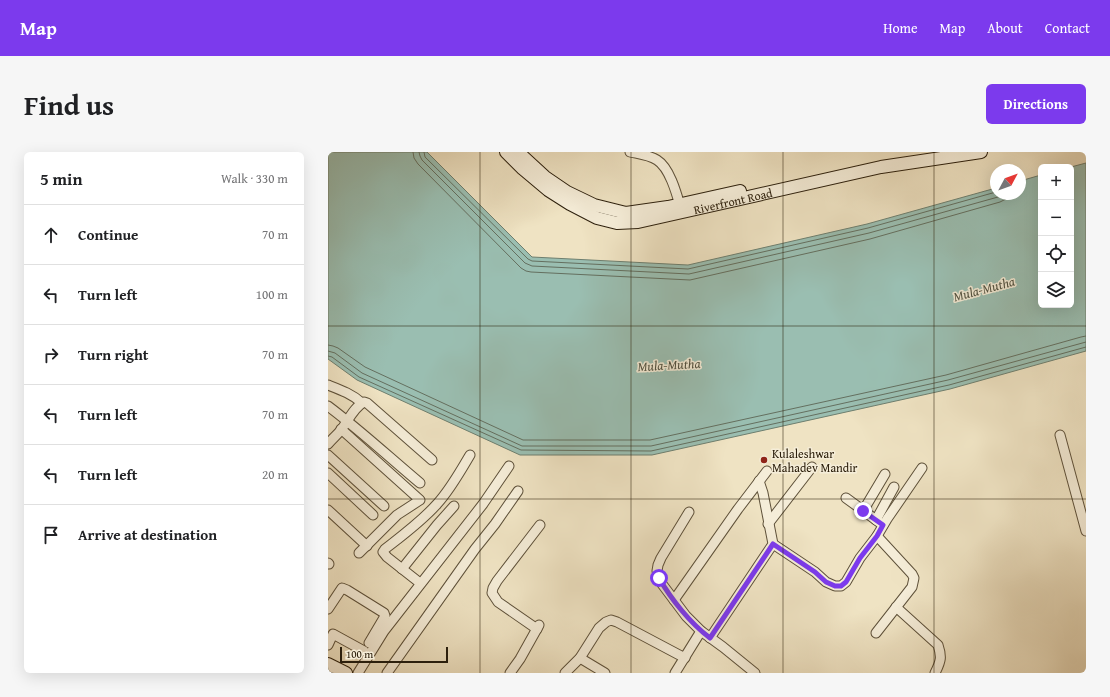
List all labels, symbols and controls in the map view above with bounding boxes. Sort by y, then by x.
text: Map [20,14,57,42]
text: Home [883,18,918,38]
text: Map [940,18,965,38]
text: About [987,18,1023,38]
text: Contact [1045,18,1090,38]
text: Find us [24,84,114,125]
button: Directions [986,84,1086,124]
north arrow [990,164,1026,200]
map controls [1038,164,1074,308]
button: + [1038,164,1074,200]
text: 5 min [40,166,82,191]
text: Walk · 330 m [221,169,288,188]
street label: Riverfront Road [692,183,774,218]
button: − [1038,200,1074,236]
icon: ahead [40,224,62,246]
text: Continue [78,224,139,245]
text: 70 m [262,225,288,244]
button: locate [1038,236,1074,272]
water label: Mula-Mutha [951,272,1017,306]
button: layers [1038,272,1074,308]
icon: left [40,284,62,306]
text: Turn left [78,284,137,305]
text: 100 m [256,285,288,304]
icon: right [40,344,62,366]
text: Turn right [78,344,149,365]
text: 70 m [262,345,288,364]
water label: Mula-Mutha [637,354,701,376]
icon: left [40,404,62,426]
text: Turn left [78,404,137,425]
text: 70 m [262,405,288,424]
place label: Kulaleshwar Mahadev Mandir [772,445,858,476]
marker: Kulaleshwar Mahadev Mandir [759,455,769,465]
icon: left [40,464,62,486]
text: Turn left [78,464,137,485]
text: 20 m [262,465,288,484]
route end [854,502,872,520]
icon: arrive [40,524,62,546]
text: Arrive at destination [78,524,217,545]
route start [650,569,668,587]
scale bar [340,645,448,664]
text: 100 m [346,646,373,662]

